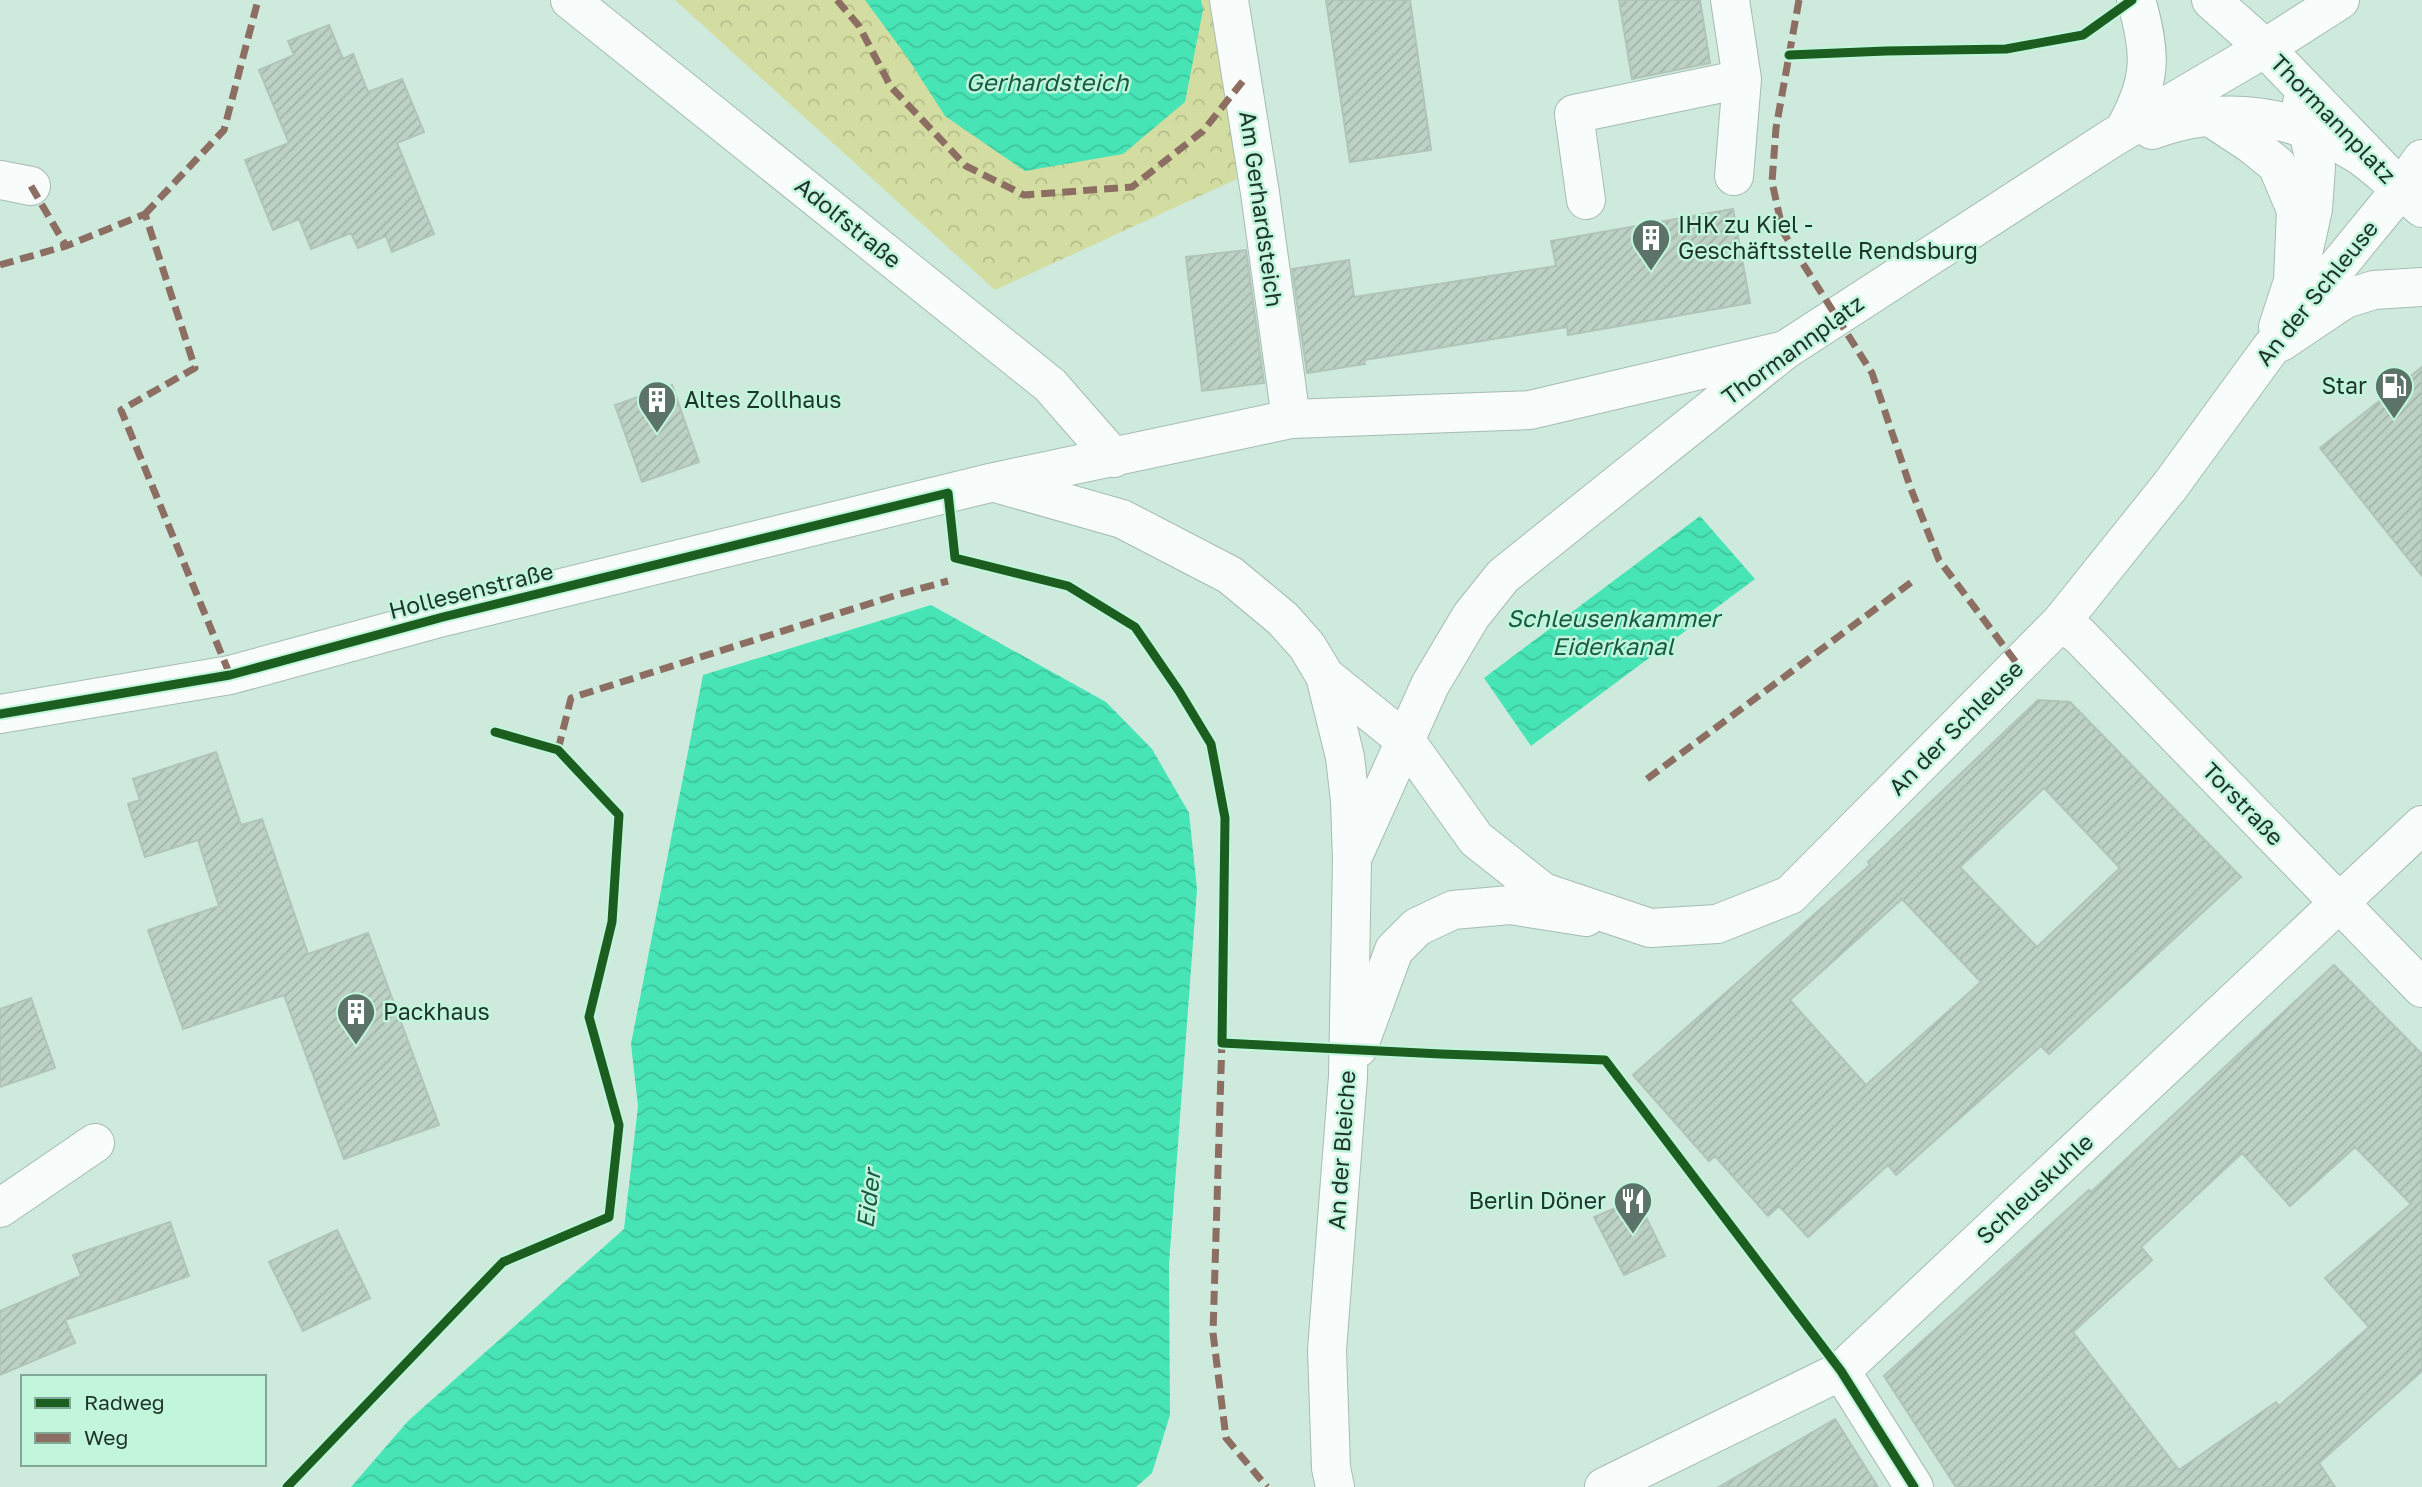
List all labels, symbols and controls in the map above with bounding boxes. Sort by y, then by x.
street label: Thormannplatz [2265,48,2402,189]
water label: Gerhardsteich [966,67,1130,96]
street label: Am Gerhardsteich [1234,109,1290,309]
street label: Adolfstraße [790,171,907,273]
place label: IHK zu Kiel - Geschäftsstelle Rendsburg [1678,210,1978,264]
street label: An der Schleuse [2249,214,2383,371]
building icon: IHK zu Kiel - Geschäftsstelle Rendsburg [1630,217,1672,272]
street label: Thormannplatz [1716,288,1869,410]
fuel station icon: Star [2373,365,2415,420]
place label: Star [2322,371,2367,399]
building icon: Altes Zollhaus [636,379,678,434]
place label: Altes Zollhaus [684,385,841,413]
street label: Hollesenstraße [386,556,556,624]
water label: Schleusenkammer Eiderkanal [1506,603,1723,660]
street label: An der Schleuse [1882,654,2028,800]
street label: Torstraße [2197,756,2290,851]
building icon: Packhaus [335,991,377,1046]
place label: Packhaus [383,997,490,1025]
street label: An der Bleiche [1321,1069,1361,1231]
street label: Schleuskuhle [1970,1127,2099,1249]
water label: Eider [850,1164,886,1230]
restaurant icon: Berlin Döner [1612,1180,1654,1235]
place label: Berlin Döner [1469,1186,1606,1214]
legend [21,1375,266,1466]
text: Radweg [84,1389,165,1415]
text: Weg [84,1424,128,1450]

